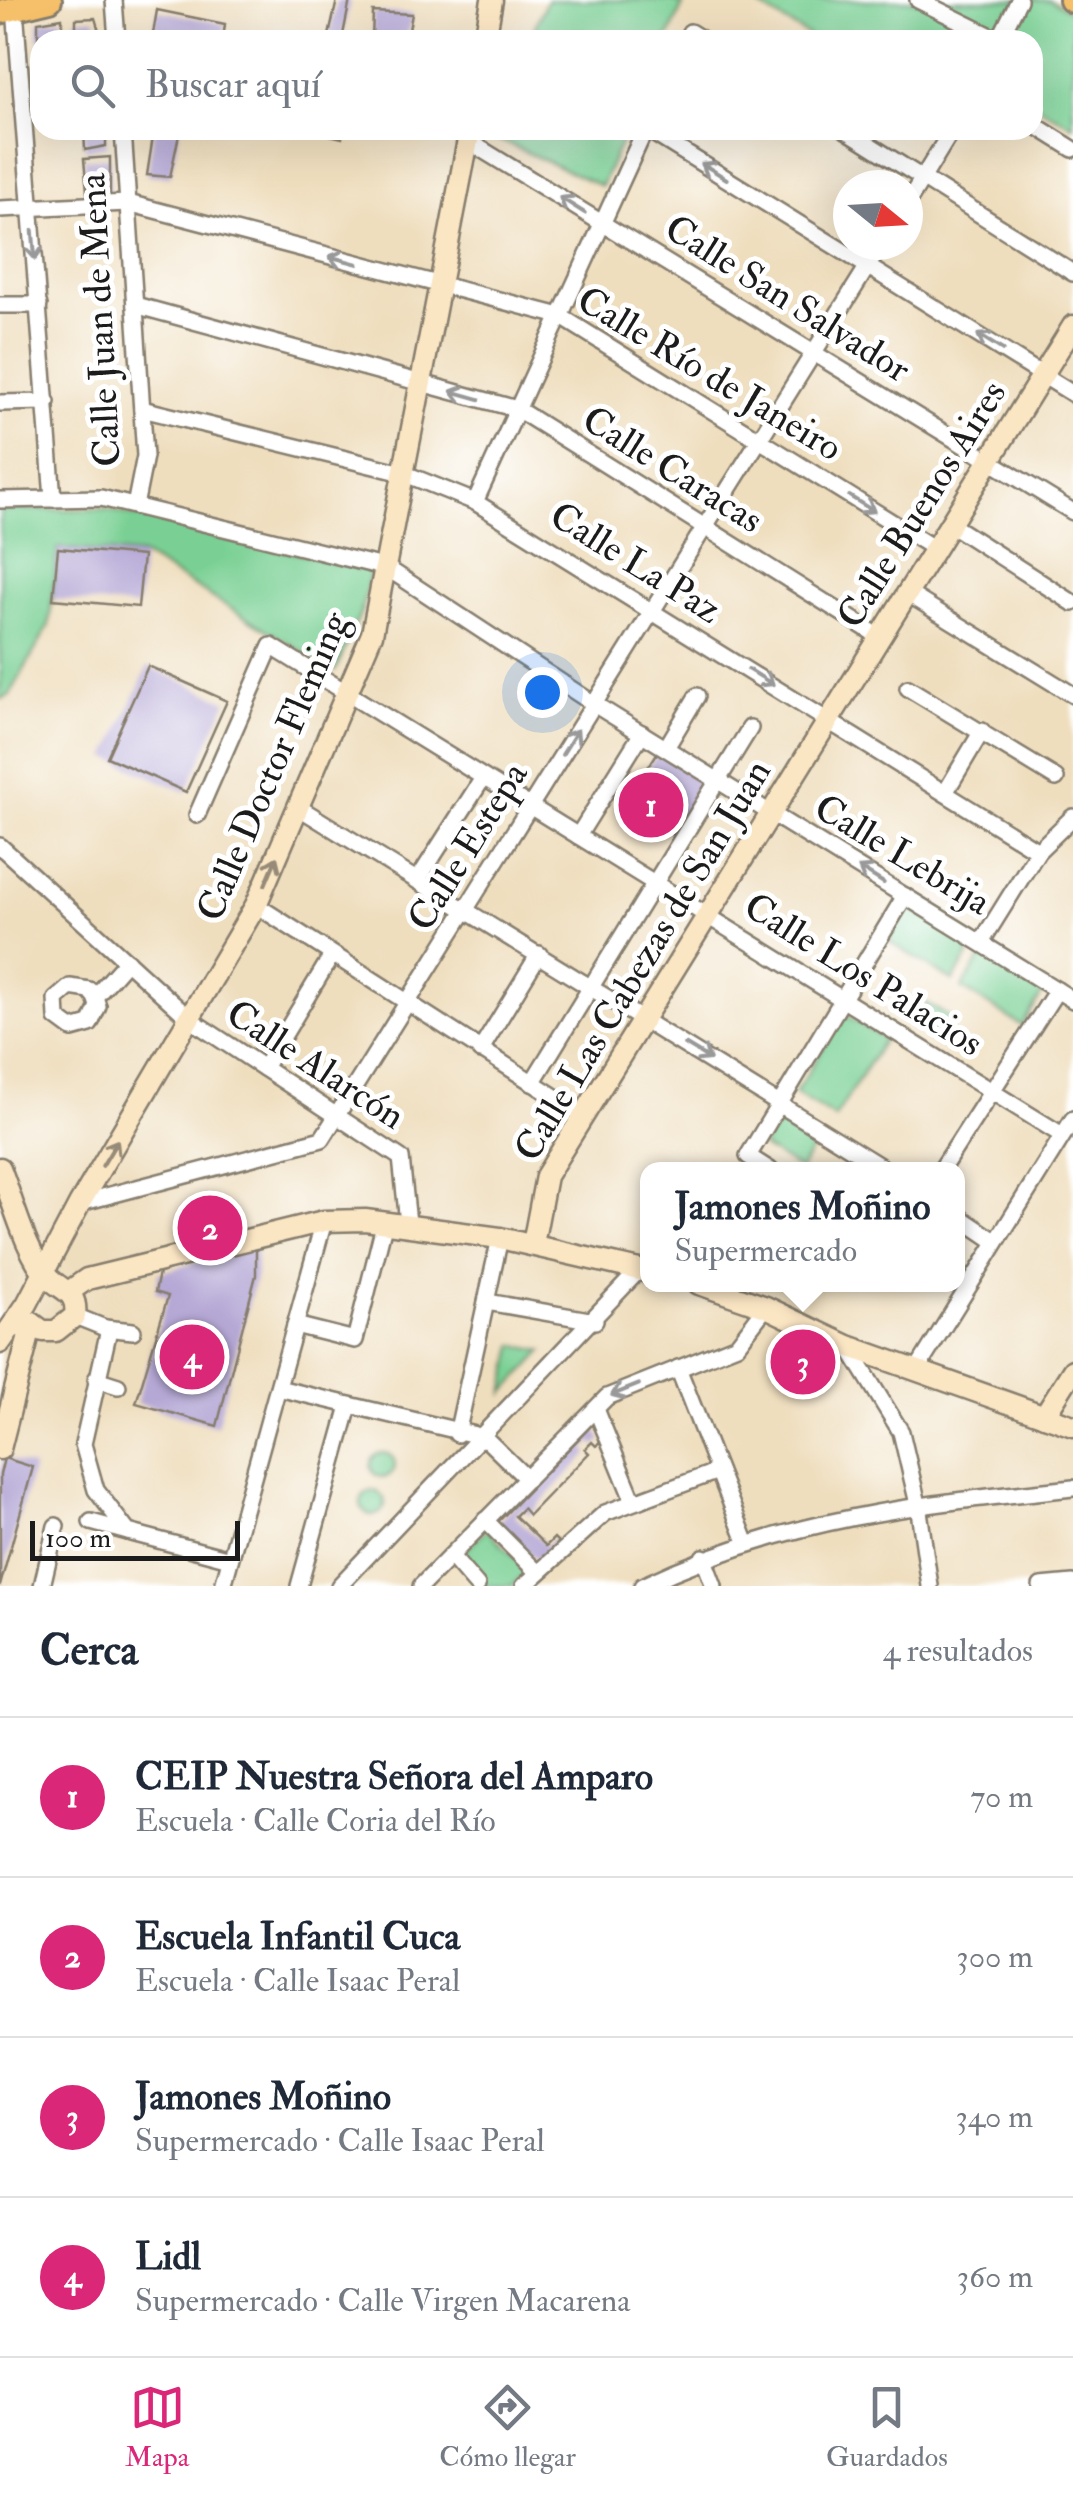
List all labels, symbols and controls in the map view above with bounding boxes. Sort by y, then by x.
search box [30,30,1043,140]
icon: search [65,58,120,113]
text: Buscar aquí [145,61,321,109]
one-way arrow [700,161,729,181]
north arrow [833,170,923,260]
street label: Calle Juan de Mena [68,172,132,468]
one-way arrow [558,194,587,215]
street label: Calle San Salvador [656,204,919,393]
one-way arrow [25,229,44,261]
one-way arrow [328,250,359,269]
street label: Calle Río de Janeiro [568,276,851,472]
one-way arrow [976,332,1005,352]
street label: Calle Buenos Aires [827,372,1017,637]
one-way arrow [450,385,481,403]
street label: Calle Caracas [573,396,771,544]
street label: Calle La Paz [541,491,730,634]
one-way arrow [848,494,876,514]
street label: Calle Doctor Fleming [186,604,360,928]
your location [517,667,568,718]
one-way arrow [746,667,775,687]
one-way arrow [560,728,580,757]
street label: Calle Las Cabezas de San Juan [504,751,782,1170]
street label: Calle Estepa [397,753,539,940]
pin: 1 [618,768,684,842]
street label: Calle Lebrija [806,784,1000,926]
one-way arrow [263,856,281,887]
one-way arrow [858,864,886,885]
street label: Calle Los Palacios [735,882,992,1067]
street label: Calle Alarcón [217,989,414,1140]
one-way arrow [683,1042,712,1062]
one-way arrow [100,1139,120,1168]
popup [640,1162,965,1292]
text: Jamones Moñino [674,1183,931,1231]
pin: 2 [178,1190,242,1266]
text: Supermercado [674,1231,857,1271]
pin: 4 [160,1320,224,1394]
pin: 3 [770,1324,836,1400]
one-way arrow [611,1382,641,1400]
scale bar [30,1516,240,1560]
text: 100 m [45,1521,111,1556]
text: Cerca [40,1625,138,1677]
text: 4 resultados [883,1631,1033,1671]
text: CEIP Nuestra Señora del Amparo [135,1753,653,1801]
text: 1 [67,1777,78,1817]
text: 70 m [970,1777,1033,1817]
text: Escuela · Calle Coria del Río [135,1801,496,1841]
text: Escuela Infantil Cuca [135,1913,460,1961]
text: 2 [64,1937,81,1977]
text: 300 m [956,1937,1033,1977]
text: Escuela · Calle Isaac Peral [135,1961,460,2001]
text: Jamones Moñino [135,2073,391,2121]
text: 3 [66,2097,79,2137]
text: 340 m [956,2097,1033,2137]
text: Supermercado · Calle Isaac Peral [135,2121,545,2161]
text: Lidl [135,2233,201,2281]
text: 4 [64,2257,81,2297]
text: 360 m [957,2257,1033,2297]
text: Supermercado · Calle Virgen Macarena [135,2281,630,2321]
tab: Mapa [125,2380,189,2475]
tab: Cómo llegar [439,2380,576,2475]
tab: Guardados [826,2380,948,2475]

